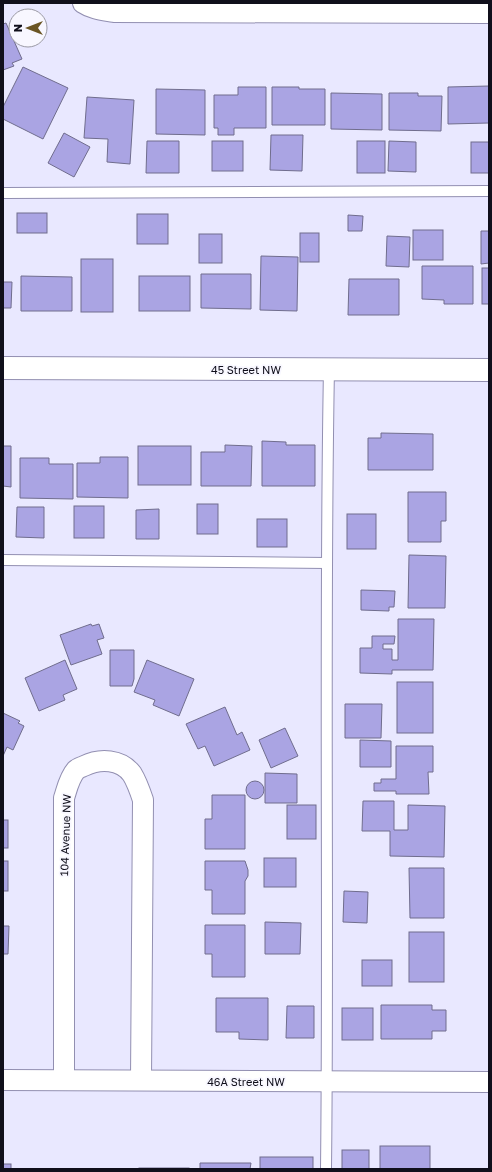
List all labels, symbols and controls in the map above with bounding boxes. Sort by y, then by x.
north arrow [8,8,48,48]
text: N [11,24,24,32]
street label: 45 Street NW [211,363,281,376]
street label: 104 Avenue NW [57,793,73,876]
street label: 46A Street NW [207,1075,285,1088]

